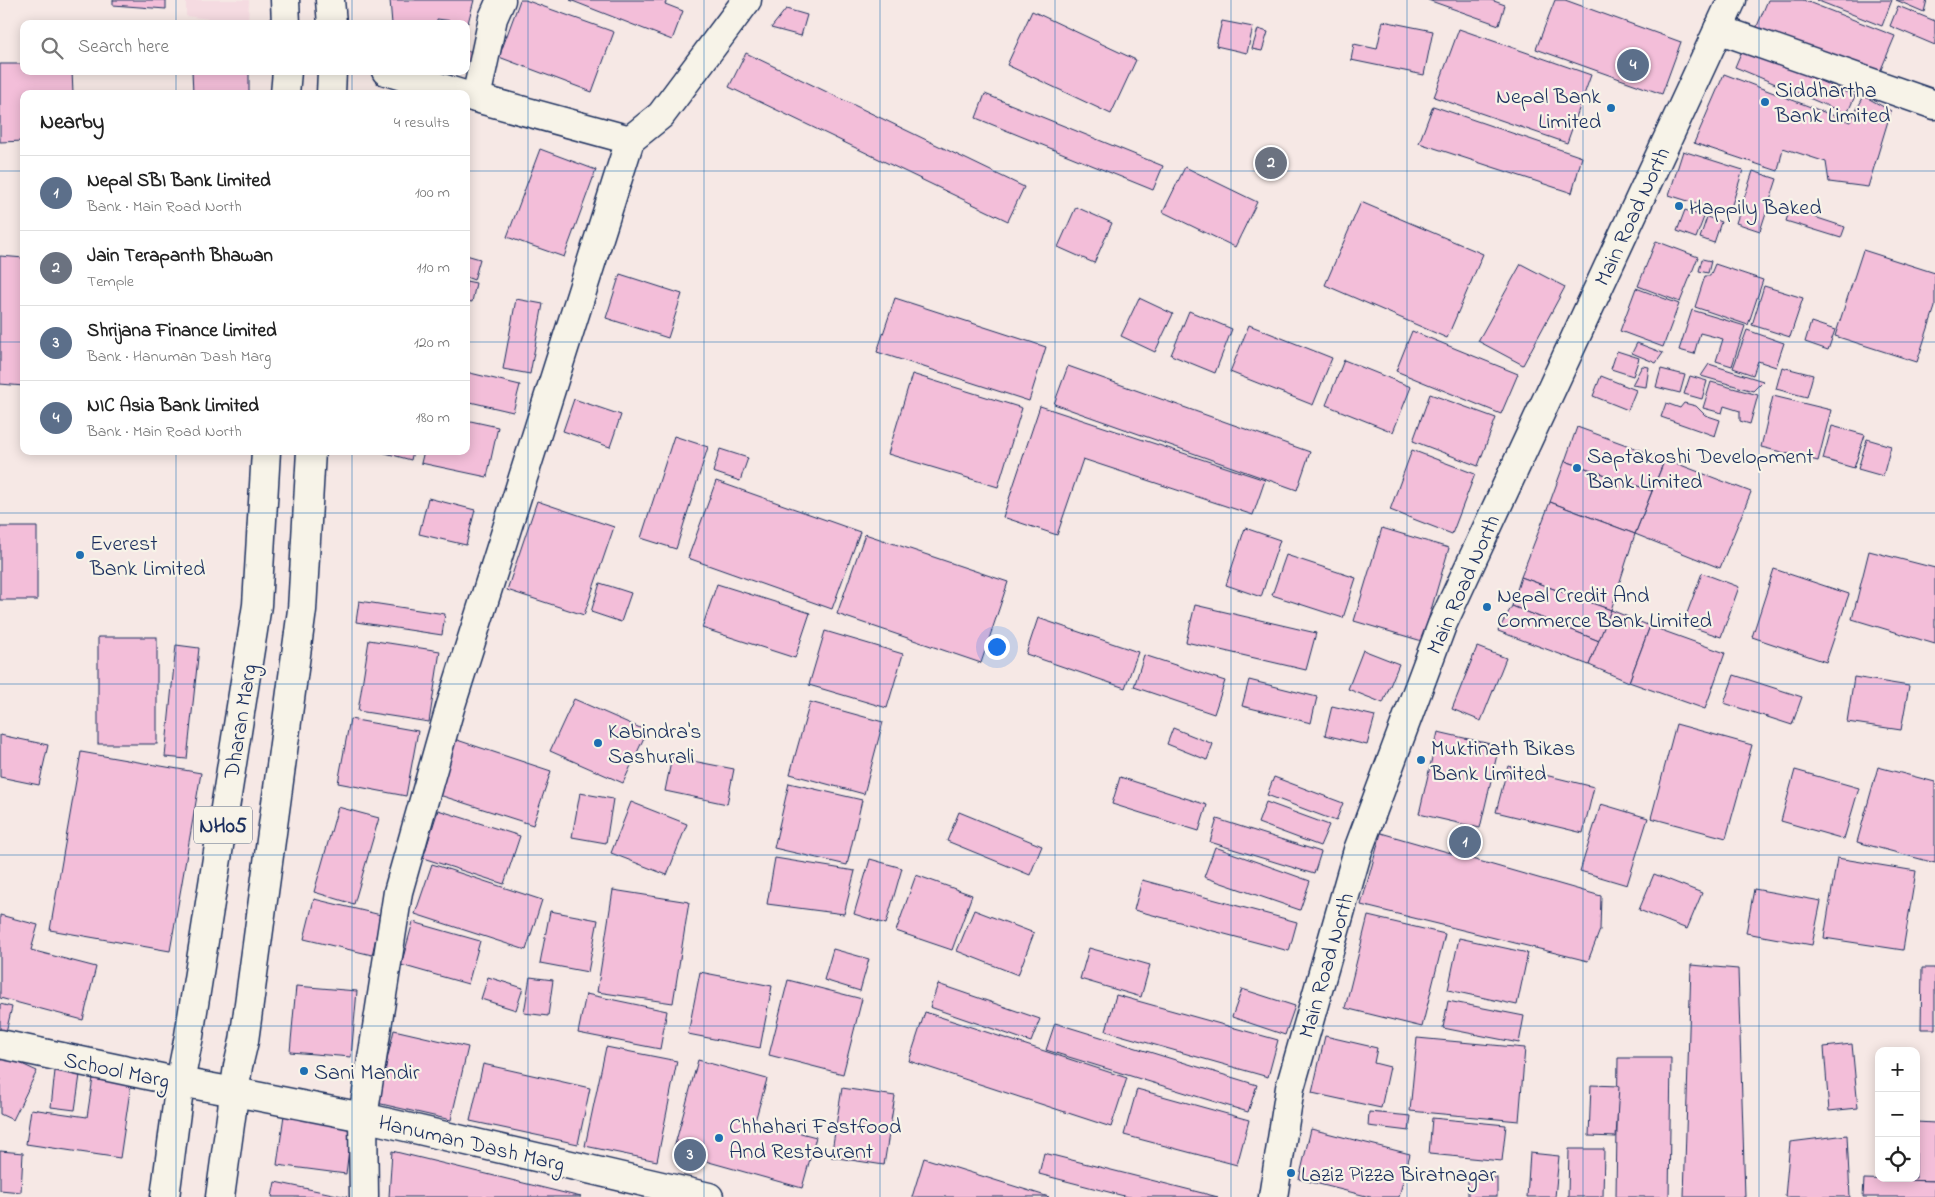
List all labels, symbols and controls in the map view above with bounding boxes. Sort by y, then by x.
search box [20,20,470,75]
icon: search [38,34,66,62]
text: Search here [78,34,169,61]
pin: 4 [1617,46,1649,84]
place label: Siddhartha Bank Limited [1774,76,1890,133]
place label: Nepal Bank Limited [1496,82,1601,139]
marker: Siddhartha Bank Limited [1759,96,1771,108]
marker: Nepal Bank Limited [1605,102,1617,114]
text: Nearby [40,108,104,138]
text: 4 results [394,111,450,135]
street label: Main Road North [1588,143,1680,292]
pin: 2 [1255,144,1287,182]
text: Nepal SBI Bank Limited [87,168,271,195]
text: 1 [53,181,59,205]
text: 100 m [415,181,450,205]
place label: Happily Baked [1689,193,1822,226]
text: Bank · Main Road North [87,195,242,219]
marker: Happily Baked [1673,200,1685,212]
text: Jain Terapanth Bhawan [87,243,273,270]
text: 2 [52,256,60,280]
text: 110 m [416,256,450,280]
text: Temple [87,270,134,294]
text: Shrijana Finance Limited [87,318,277,345]
text: 3 [53,331,59,355]
text: 120 m [414,331,450,355]
text: Bank · Hanuman Dash Marg [87,345,271,369]
text: NIC Asia Bank Limited [87,393,259,420]
text: 4 [53,406,59,430]
text: 180 m [416,406,450,430]
text: Bank · Main Road North [87,420,242,444]
place label: Saptakoshi Development Bank Limited [1586,442,1814,499]
marker: Saptakoshi Development Bank Limited [1571,462,1583,474]
street label: Main Road North [1420,510,1510,660]
place label: Everest Bank Limited [89,529,205,586]
marker: Everest Bank Limited [74,549,86,561]
place label: Nepal Credit And Commerce Bank Limited [1497,581,1712,638]
marker: Nepal Credit And Commerce Bank Limited [1481,601,1493,613]
your location [984,634,1010,660]
street label: Dharan Marg [217,662,268,782]
place label: Kabindra's Sashurali [608,717,702,774]
place label: Muktinath Bikas Bank Limited [1430,734,1575,791]
marker: Kabindra's Sashurali [592,737,604,749]
marker: Muktinath Bikas Bank Limited [1415,754,1427,766]
road number: NH05 [194,806,252,844]
pin: 1 [1449,823,1481,861]
street label: Main Road North [1292,889,1364,1042]
street label: School Marg [60,1045,172,1100]
map controls [1875,1047,1920,1182]
button: + [1875,1047,1920,1092]
place label: Sani Mandir [314,1058,420,1090]
marker: Sani Mandir [298,1065,310,1077]
button: − [1875,1092,1920,1137]
street label: Hanuman Dash Marg [375,1108,568,1183]
place label: Chhahari Fastfood And Restaurant [729,1112,901,1169]
marker: Chhahari Fastfood And Restaurant [713,1132,725,1144]
pin: 3 [674,1136,706,1174]
button: locate [1875,1137,1920,1182]
place label: Laziz Pizza Biratnagar [1301,1160,1496,1193]
marker: Laziz Pizza Biratnagar [1285,1167,1297,1179]

